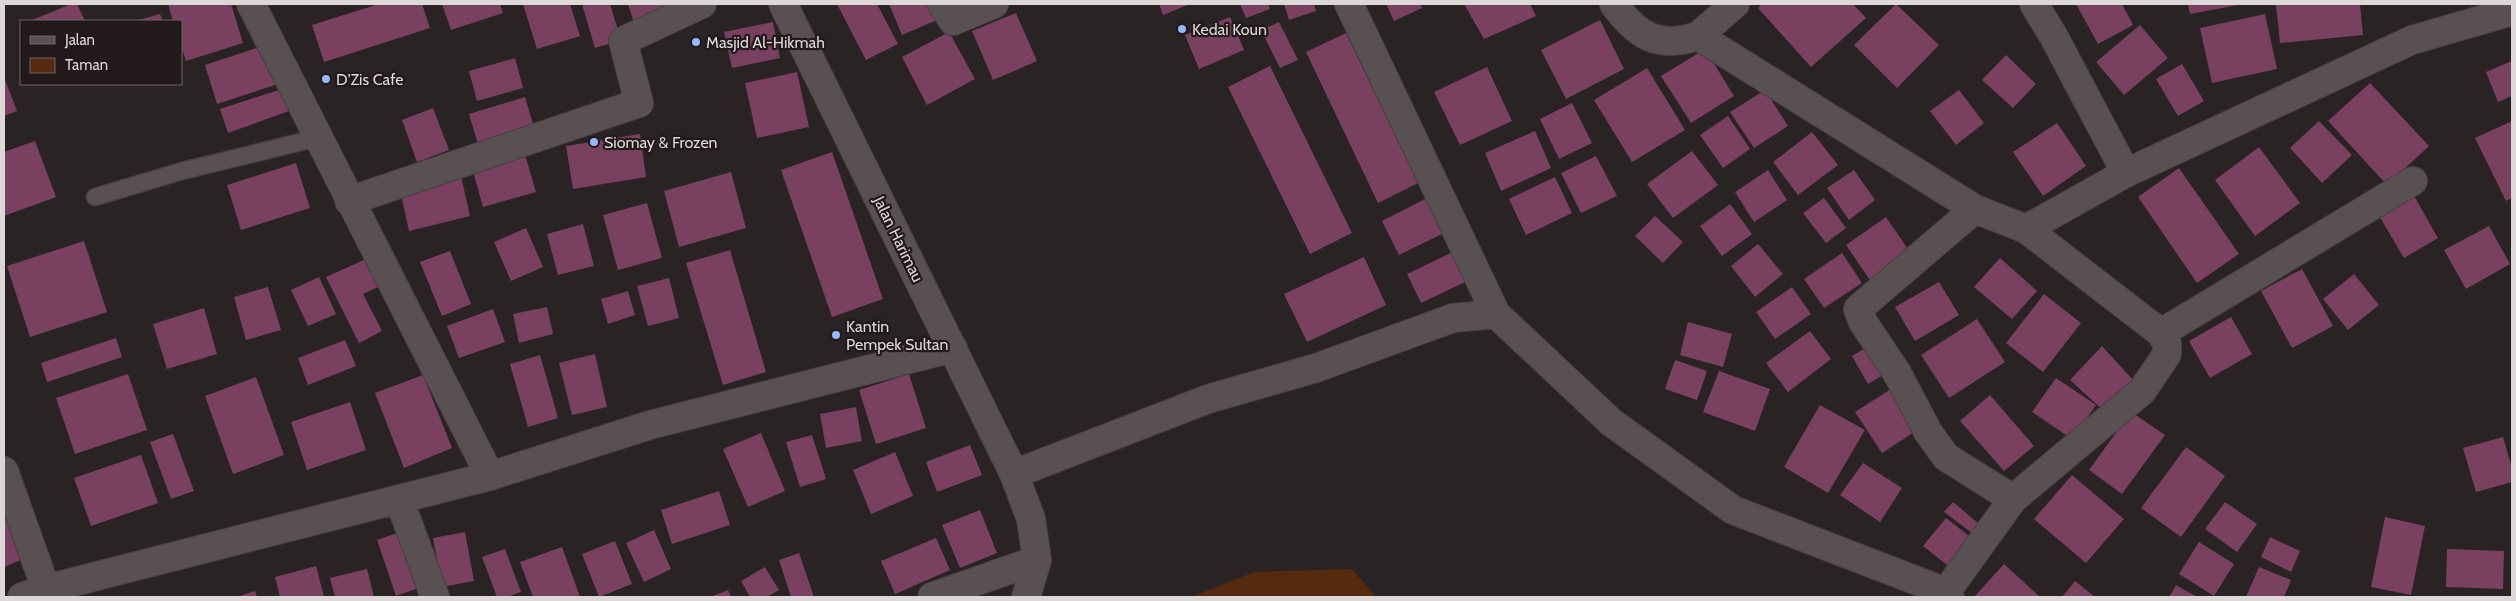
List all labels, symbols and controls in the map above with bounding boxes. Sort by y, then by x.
legend [20,20,182,85]
place label: Kedai Koun [1192,20,1267,39]
marker: Kedai Koun [1176,23,1188,35]
text: Jalan [64,31,95,49]
place label: Masjid Al-Hikmah [706,33,825,52]
marker: Masjid Al-Hikmah [690,36,702,48]
text: Taman [65,56,108,74]
place label: D'Zis Cafe [336,70,403,89]
marker: D'Zis Cafe [320,73,332,85]
place label: Siomay & Frozen [604,133,718,152]
marker: Siomay & Frozen [588,136,600,148]
street label: Jalan Harimau [869,192,927,285]
place label: Kantin Pempek Sultan [846,317,948,354]
marker: Kantin Pempek Sultan [830,329,842,341]

